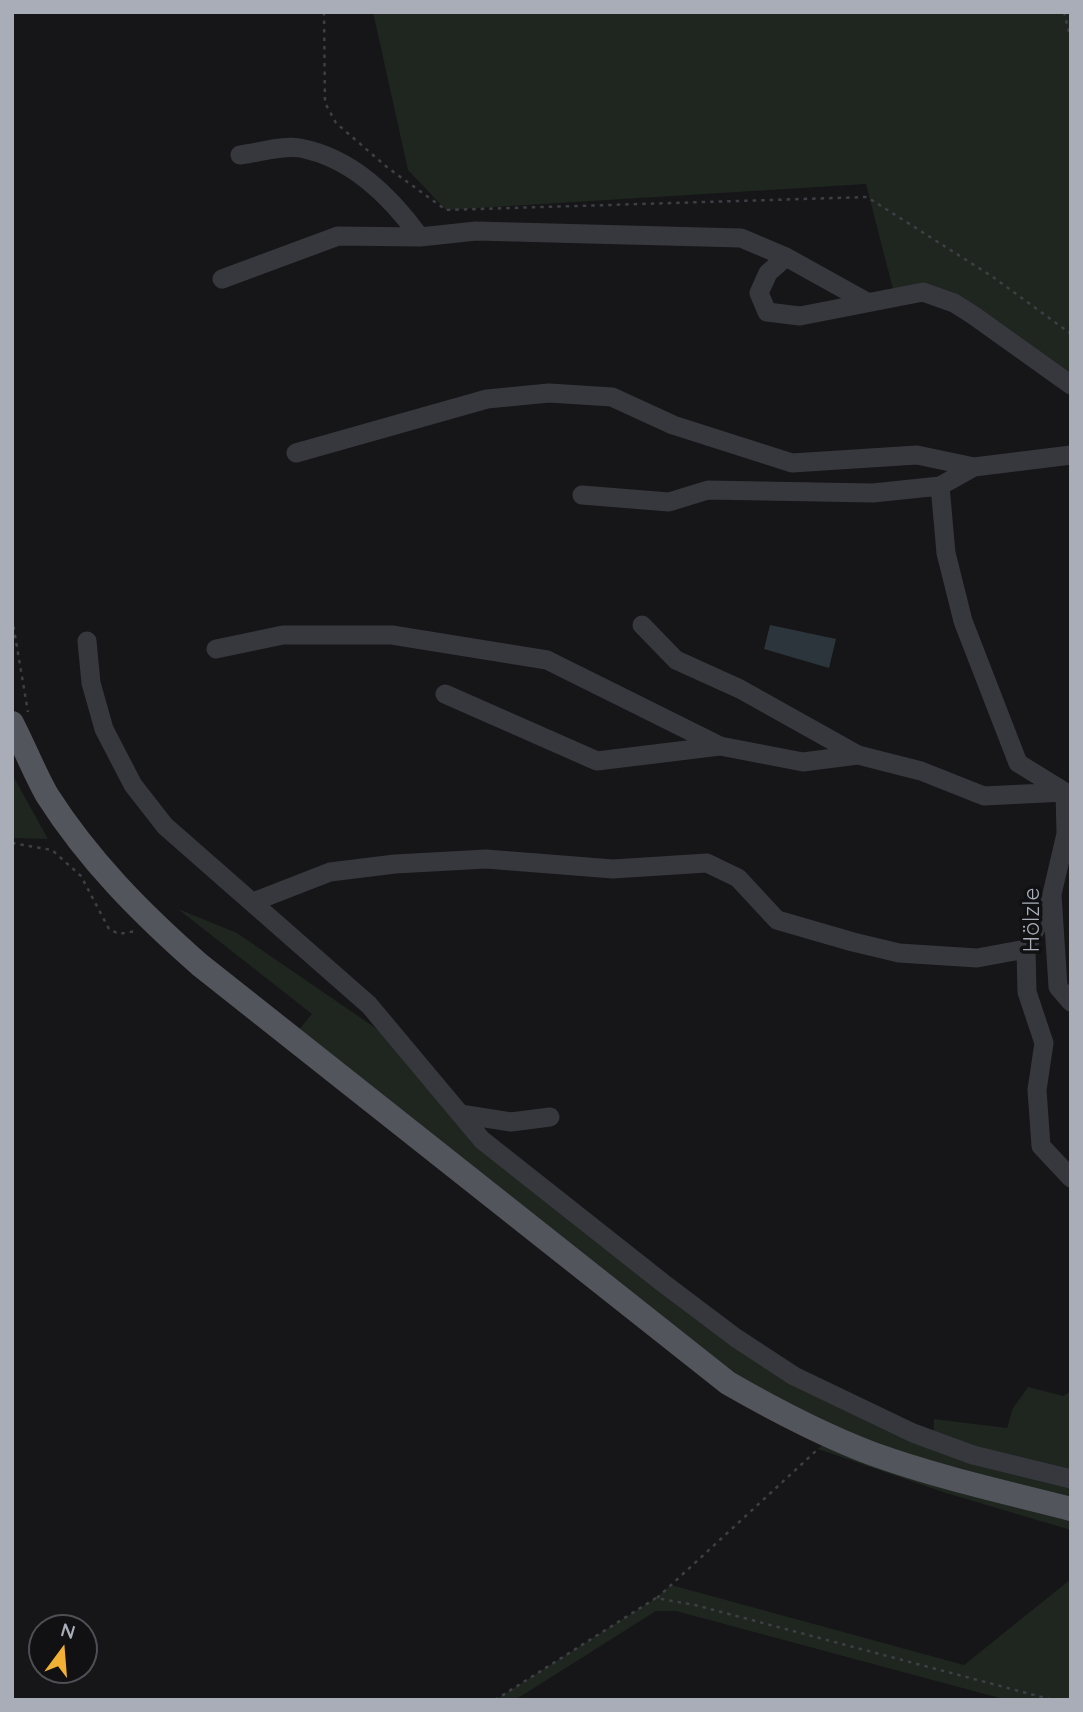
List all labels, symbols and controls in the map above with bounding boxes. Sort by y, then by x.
street label: Hölzle [1018,888,1046,952]
north arrow [28,1614,98,1684]
text: N [58,1617,78,1644]

